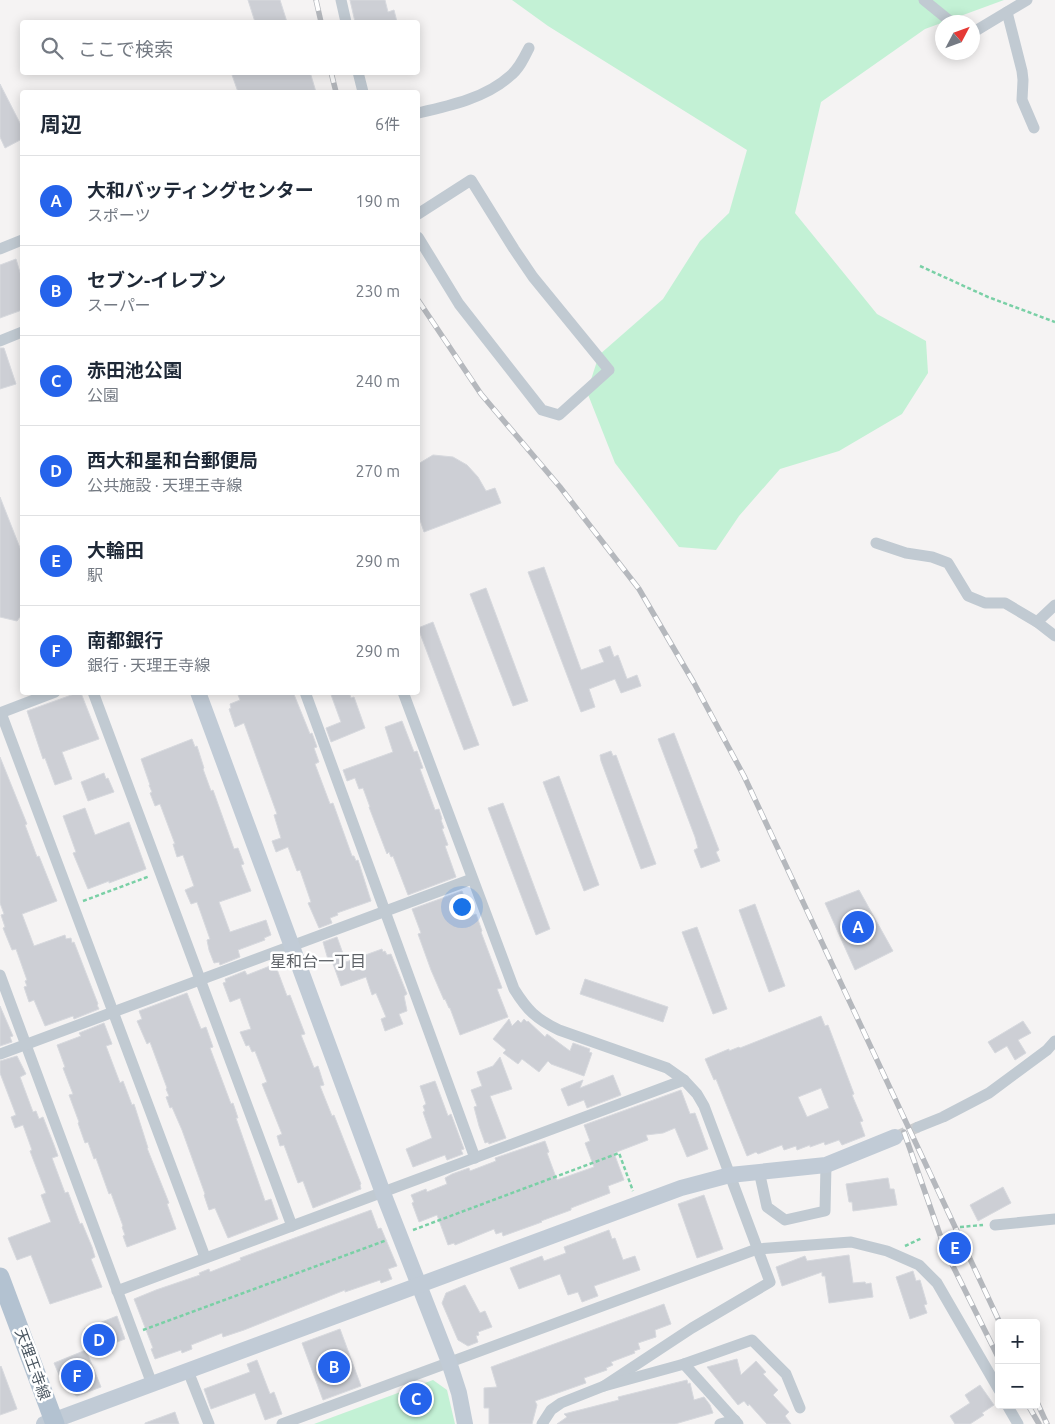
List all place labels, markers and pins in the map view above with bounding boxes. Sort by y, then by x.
pin: A [842,908,874,946]
pin: E [939,1229,971,1267]
pin: D [83,1321,115,1359]
pin: B [318,1348,350,1386]
pin: F [61,1357,93,1395]
pin: C [400,1380,432,1418]

